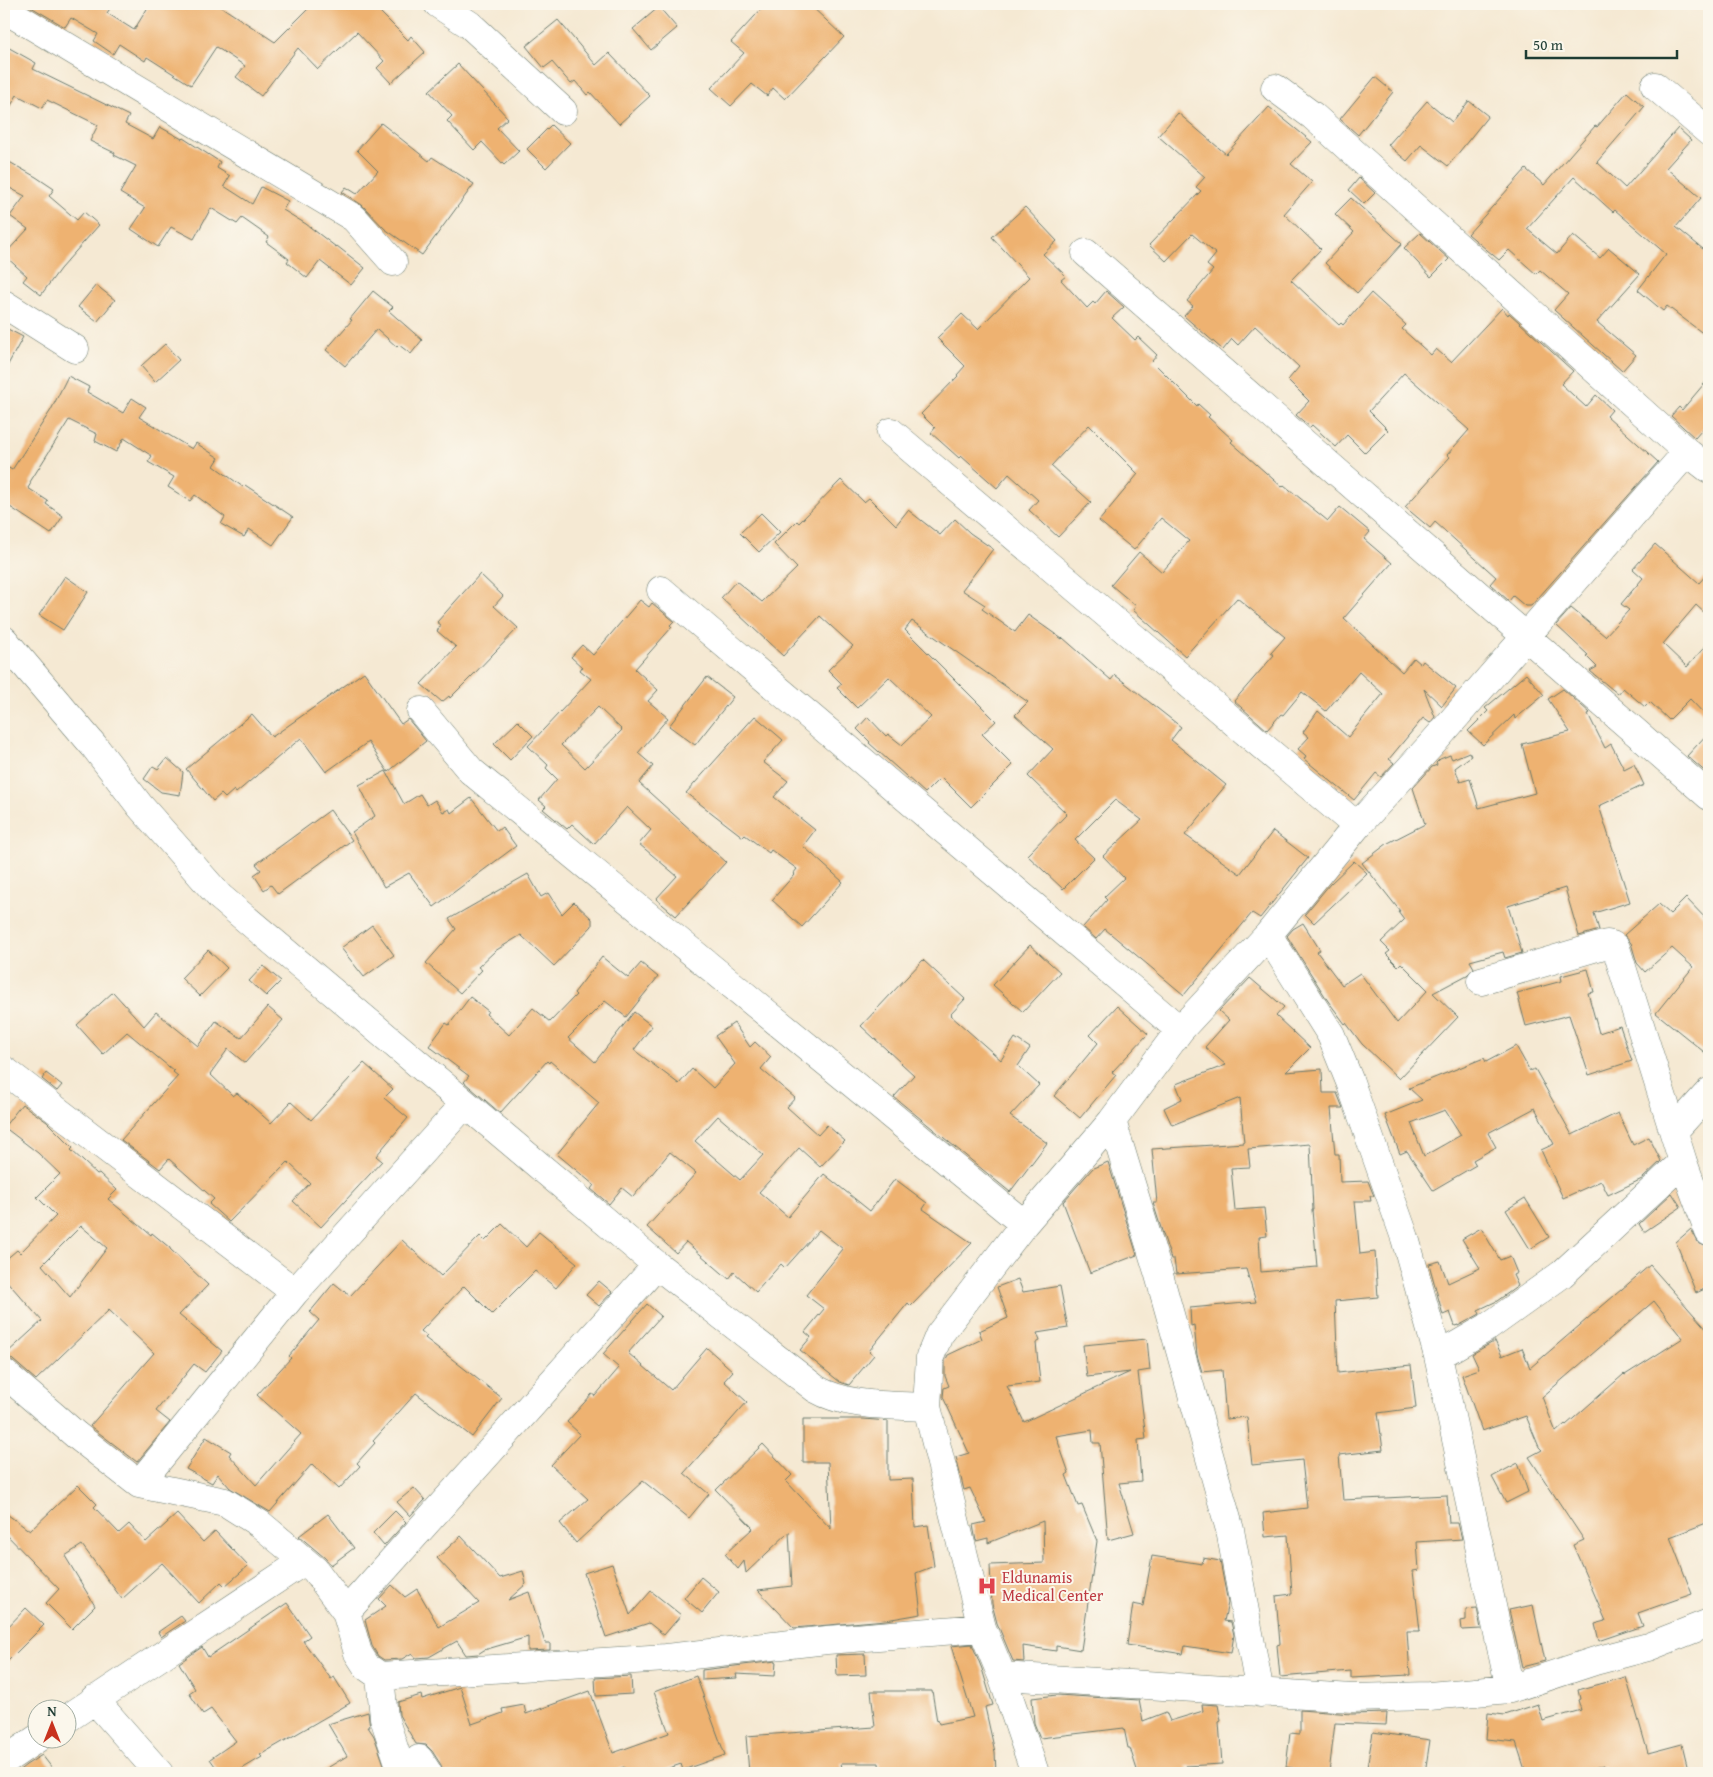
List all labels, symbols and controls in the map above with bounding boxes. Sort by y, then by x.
scale bar [1526,28,1677,60]
text: 50 m [1533,34,1564,55]
place label: Eldunamis Medical Center [1002,1565,1104,1607]
hospital icon: Eldunamis Medical Center [976,1575,998,1597]
north arrow [28,1700,78,1750]
text: N [47,1701,57,1721]

